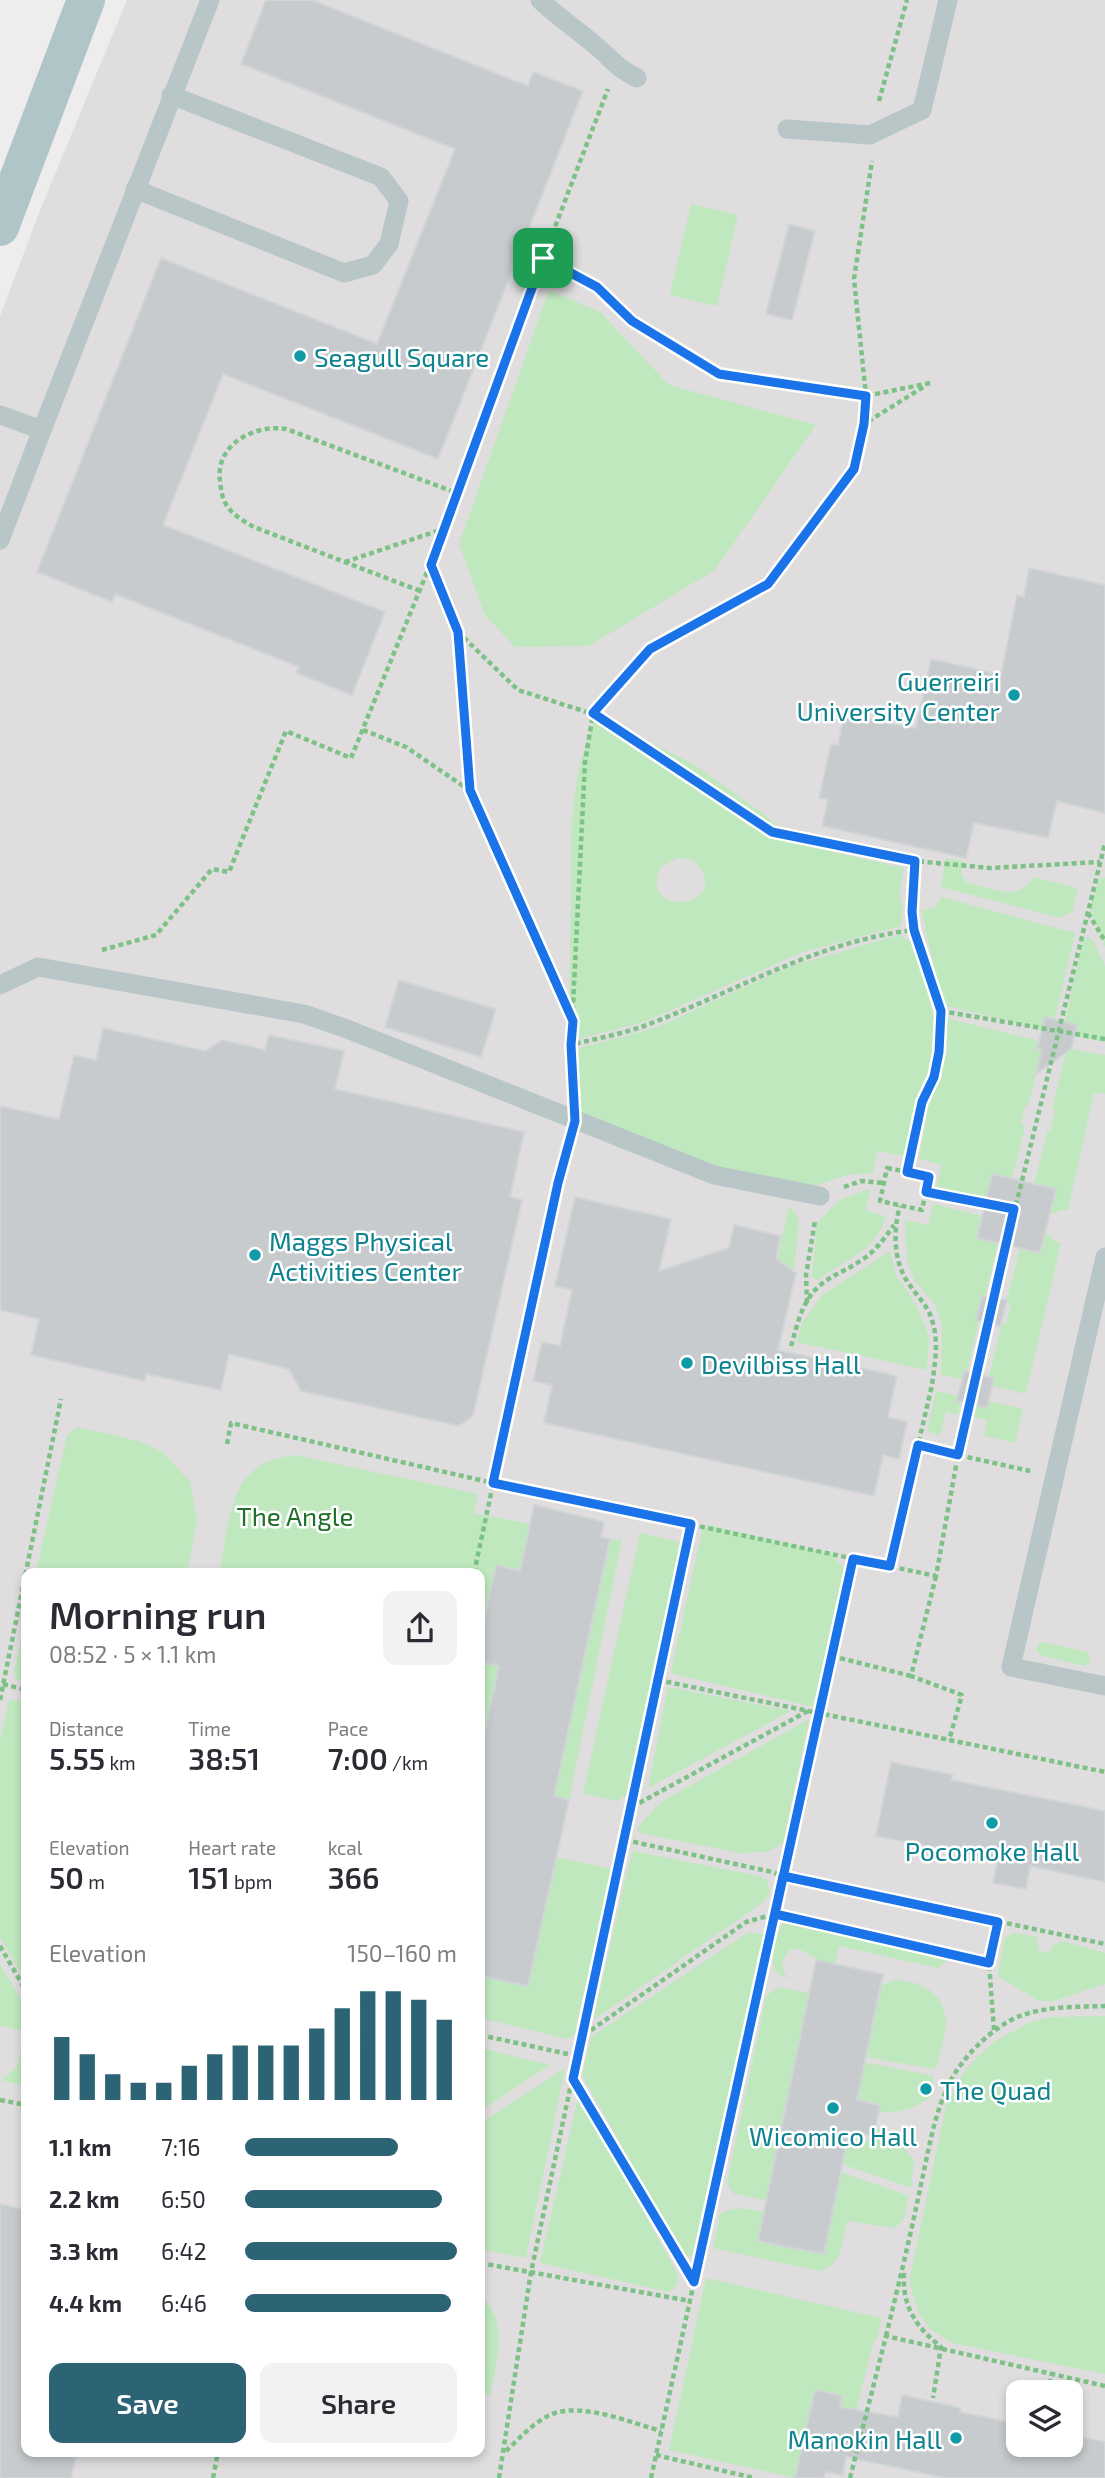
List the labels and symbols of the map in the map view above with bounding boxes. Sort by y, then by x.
pin [513,228,573,288]
place label: Seagull Square [314,341,489,372]
marker: Seagull Square [292,348,308,364]
place label: Guerreiri University Center [796,665,1000,726]
marker: Guerreiri University Center [1006,687,1022,703]
place label: Maggs Physical Activities Center [269,1225,462,1286]
marker: Maggs Physical Activities Center [247,1247,263,1263]
place label: Devilbiss Hall [701,1348,861,1379]
marker: Devilbiss Hall [679,1355,695,1371]
park label: The Angle [237,1500,353,1531]
marker: Pocomoke Hall [984,1815,1000,1831]
place label: Pocomoke Hall [905,1835,1080,1866]
place label: The Quad [940,2074,1051,2105]
marker: The Quad [918,2081,934,2097]
marker: Wicomico Hall [825,2100,841,2116]
place label: Wicomico Hall [749,2120,917,2151]
place label: Manokin Hall [787,2423,942,2454]
marker: Manokin Hall [948,2430,964,2446]

